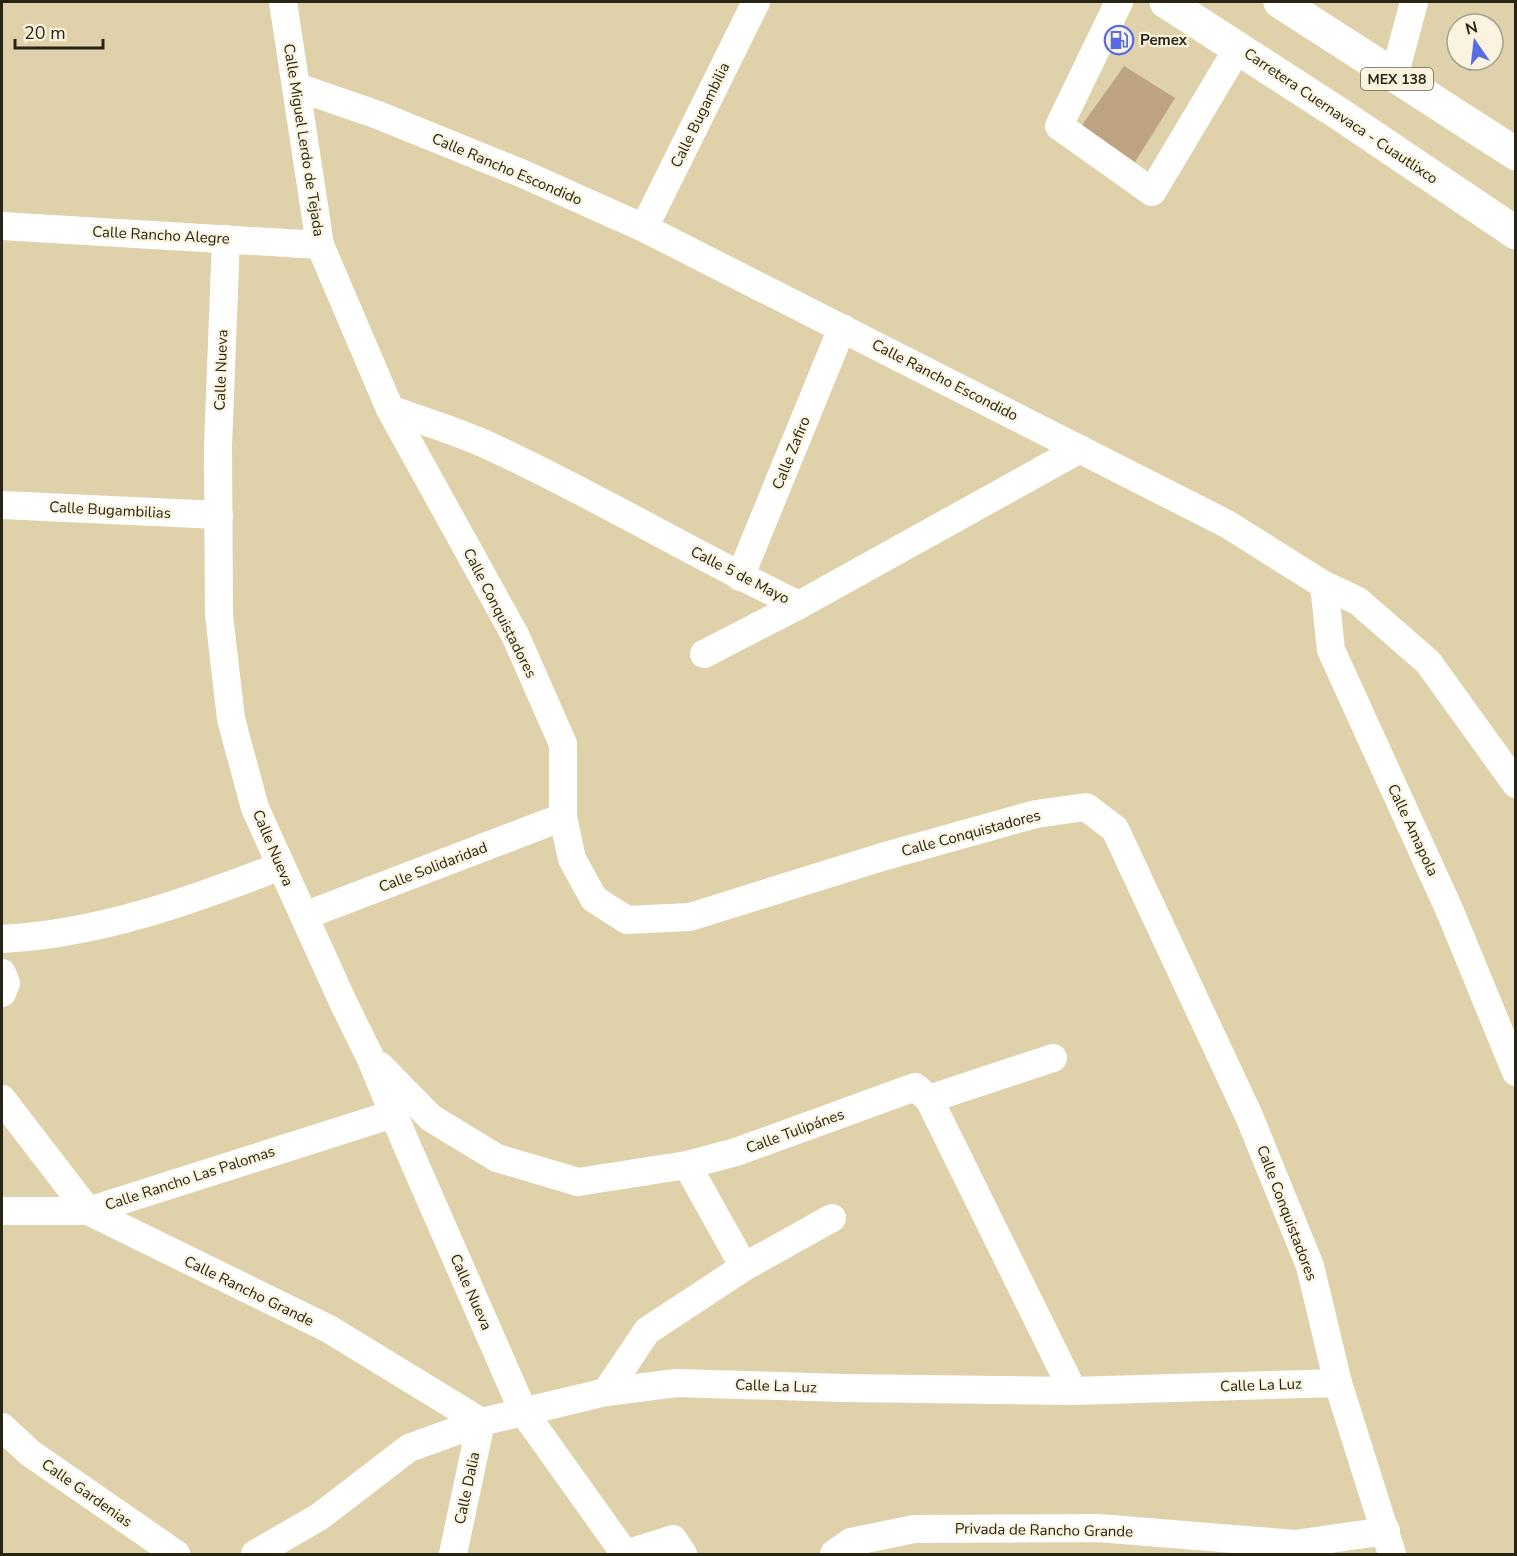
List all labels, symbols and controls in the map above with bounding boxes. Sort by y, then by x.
scale bar [15,12,104,50]
north arrow [1445,12,1505,72]
text: N [1463,16,1480,41]
text: 20 m [24,21,66,45]
fuel station icon: Pemex [1103,24,1135,56]
place label: Pemex [1140,30,1188,50]
street label: Calle Miguel Lerdo de Tejada [279,42,329,238]
street label: Carretera Cuernavaca - Cuautlixco [1240,43,1442,189]
street label: Calle Bugambilia [666,59,734,171]
road number: MEX 138 [1361,68,1433,90]
street label: Calle Rancho Escondido [429,128,585,210]
street label: Calle Rancho Alegre [92,221,230,249]
street label: Calle Nueva [210,329,232,411]
street label: Calle Rancho Escondido [869,334,1021,426]
street label: Calle Zafiro [767,414,815,492]
street label: Calle Bugambilias [49,497,171,523]
street label: Calle 5 de Mayo [687,541,793,609]
street label: Calle Conquistadores [459,545,541,681]
street label: Calle Amapola [1383,781,1443,879]
street label: Calle Conquistadores [899,805,1043,861]
street label: Calle Nueva [248,807,298,889]
street label: Calle Solidaridad [376,837,490,897]
street label: Calle Tulipánes [743,1104,847,1158]
street label: Calle Rancho Las Palomas [102,1141,278,1215]
street label: Calle Conquistadores [1252,1142,1322,1284]
street label: Calle Rancho Grande [181,1251,317,1331]
street label: Calle Nueva [445,1251,497,1333]
street label: Calle La Luz [1220,1374,1302,1396]
street label: Calle La Luz [735,1375,817,1397]
street label: Calle Dalia [450,1450,484,1526]
street label: Calle Gardenias [38,1454,136,1532]
street label: Privada de Rancho Grande [955,1518,1133,1542]

